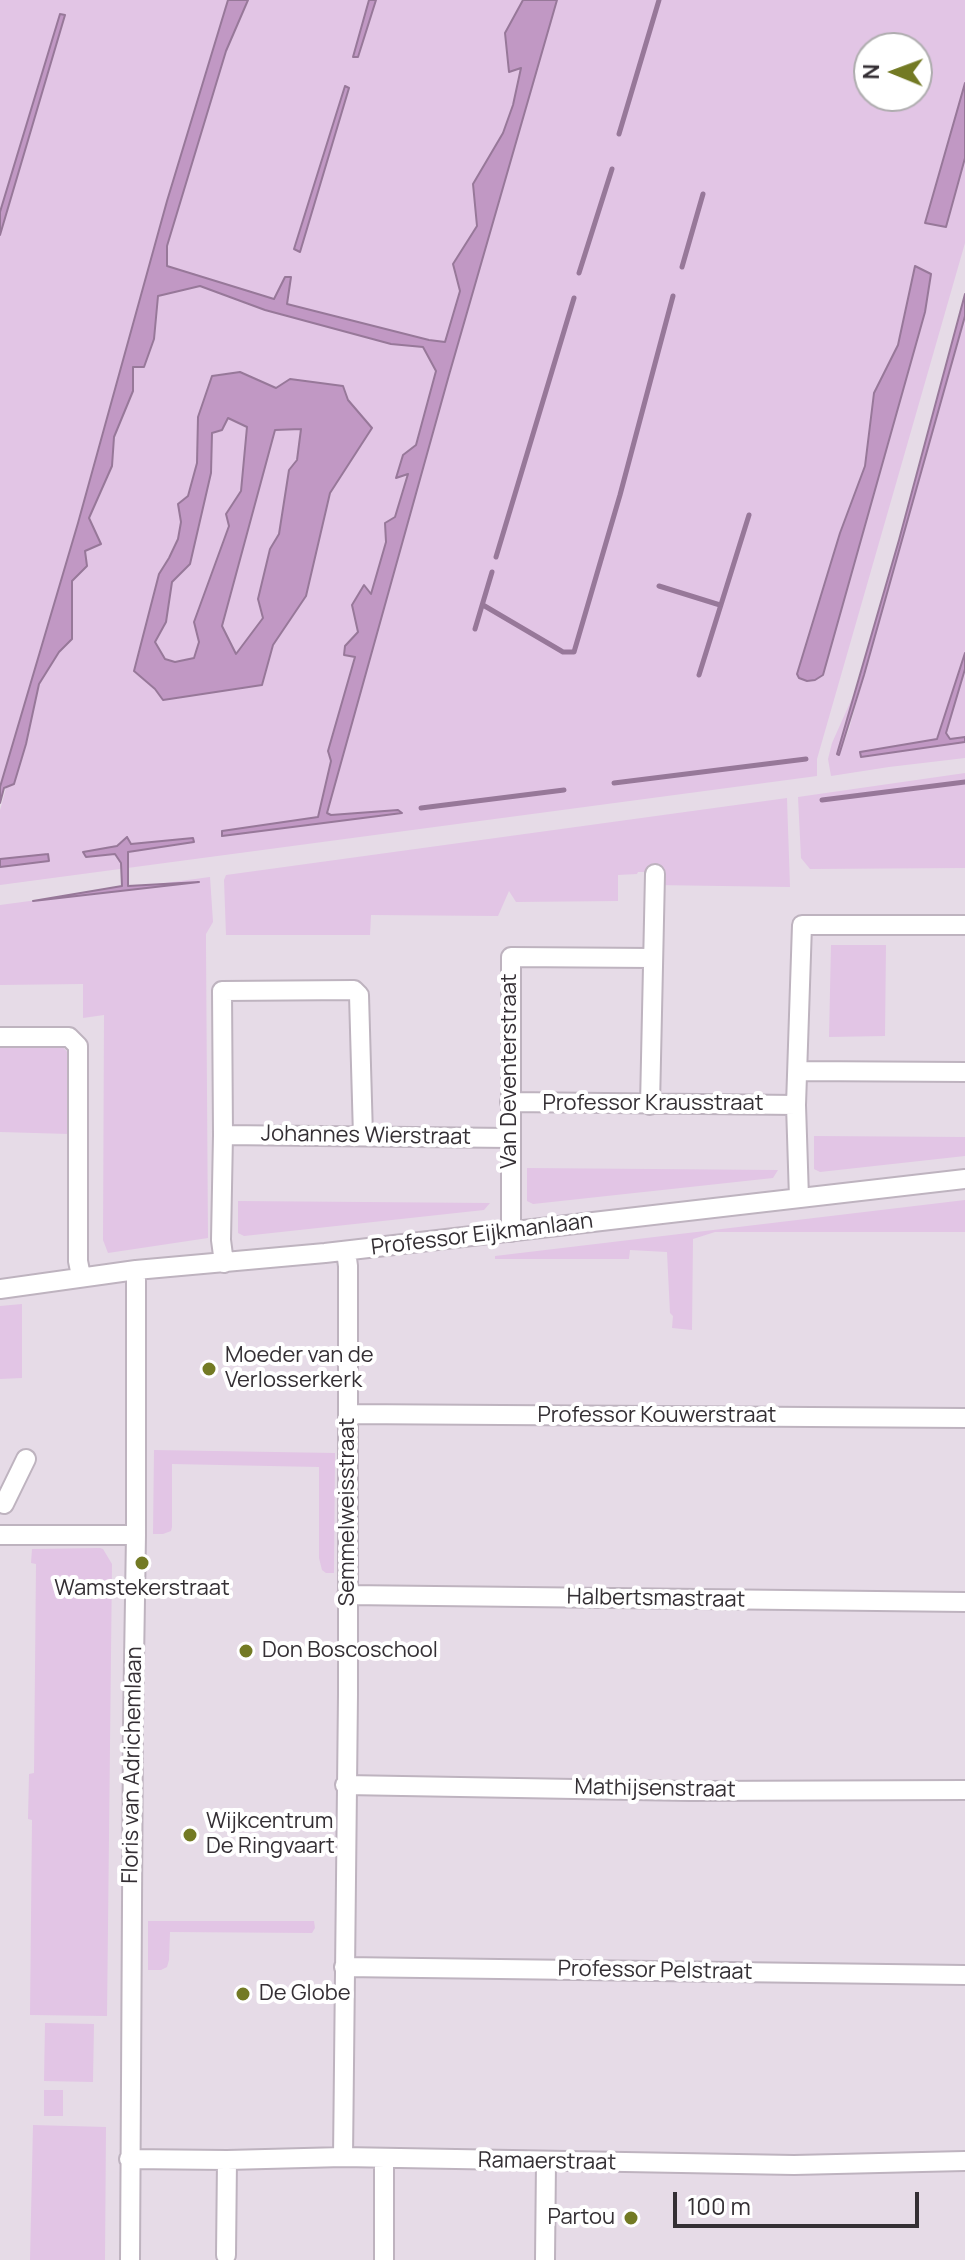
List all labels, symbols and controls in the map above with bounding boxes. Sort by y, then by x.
north arrow [853,32,933,112]
text: N [856,63,886,80]
street label: Van Deventerstraat [497,973,523,1169]
street label: Professor Krausstraat [542,1091,764,1117]
street label: Johannes Wierstraat [261,1121,471,1151]
street label: Professor Eijkmanlaan [370,1208,594,1262]
place label: Moeder van de Verlosserkerk [225,1343,374,1394]
marker: Moeder van de Verlosserkerk [200,1360,218,1378]
street label: Professor Kouwerstraat [538,1403,776,1429]
street label: Semmelweisstraat [335,1418,361,1606]
marker: Wamstekerstraat [133,1554,151,1572]
place label: Wamstekerstraat [54,1576,230,1602]
street label: Halbertsmastraat [566,1584,746,1614]
place label: Don Boscoschool [262,1638,438,1664]
marker: Don Boscoschool [237,1642,255,1660]
street label: Floris van Adrichemlaan [118,1646,148,1884]
street label: Mathijsenstraat [574,1774,736,1804]
place label: Wijkcentrum De Ringvaart [206,1809,335,1860]
marker: Wijkcentrum De Ringvaart [181,1826,199,1844]
street label: Professor Pelstraat [557,1956,753,1986]
place label: De Globe [259,1981,351,2007]
marker: De Globe [234,1985,252,2003]
street label: Ramaerstraat [478,2148,616,2176]
scale bar [677,2176,923,2226]
text: 100 m [687,2189,751,2222]
place label: Partou [548,2205,615,2231]
marker: Partou [622,2209,640,2227]

